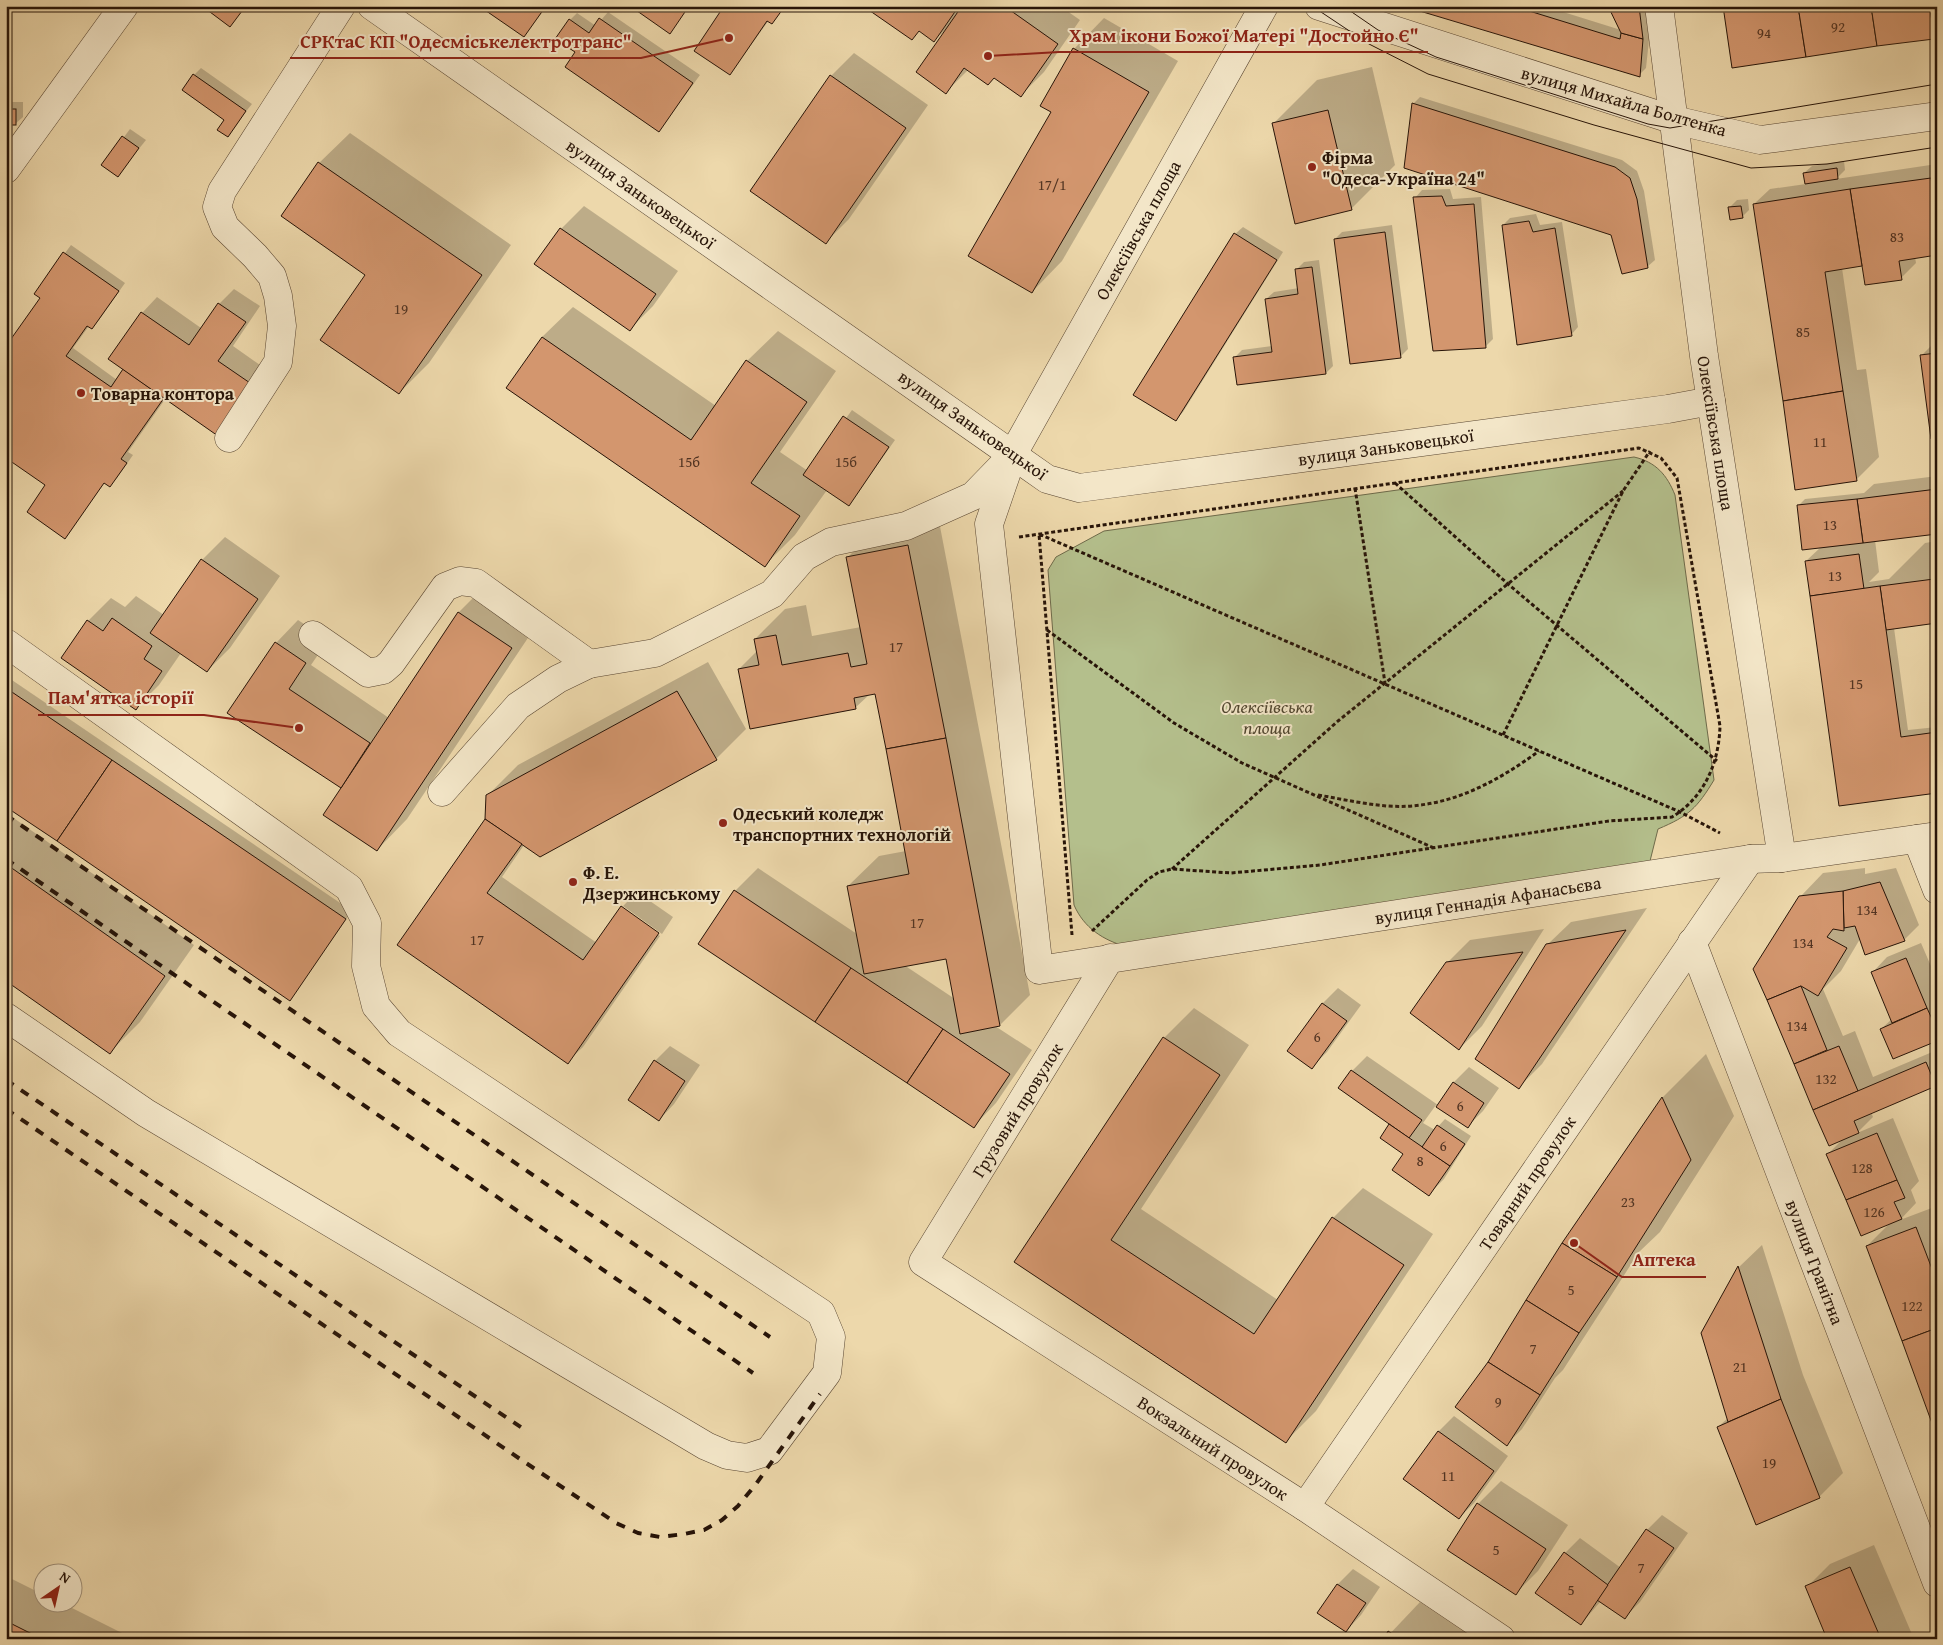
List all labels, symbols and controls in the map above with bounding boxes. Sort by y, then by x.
house number: 92 [1831,16,1845,37]
callout: Храм ікони Божої Матері "Достойно Є" [1059,18,1428,52]
text: Храм ікони Божої Матері "Достойно Є" [1069,21,1419,49]
house number: 94 [1757,22,1771,43]
callout: СРКтаС КП "Одесміськелектротранс" [290,24,641,58]
text: СРКтаС КП "Одесміськелектротранс" [300,27,632,55]
street label: вулиця Михайла Болтенка [1518,59,1730,143]
street label: вулиця Заньковецької [561,132,722,256]
place label: Фірма "Одеса-Україна 24" [1322,144,1485,192]
street label: Олексіївська площа [1088,155,1188,305]
marker: Фірма "Одеса-Україна 24" [1306,161,1318,173]
house number: 17/1 [1038,174,1066,195]
house number: 83 [1890,226,1904,247]
house number: 19 [394,298,408,319]
house number: 85 [1796,321,1810,342]
street label: Олексіївська площа [1690,354,1742,513]
street label: вулиця Заньковецької [893,363,1054,487]
place label: Товарна контора [91,380,235,407]
marker: Товарна контора [75,387,87,399]
street label: вулиця Заньковецької [1296,421,1476,473]
house number: 11 [1813,431,1827,452]
house number: 15б [678,451,700,472]
house number: 15б [835,451,857,472]
house number: 13 [1823,514,1837,535]
house number: 13 [1828,565,1842,586]
house number: 17 [889,636,903,657]
house number: 15 [1849,673,1863,694]
callout: Пам'ятка історії [38,681,204,715]
text: Пам'ятка історії [48,683,194,711]
park label: Олексіївська площа [1221,693,1313,741]
place label: Одеський коледж транспортних технологій [733,800,951,848]
marker: Одеський коледж транспортних технологій [717,817,729,829]
place label: Ф. Е. Дзержинському [582,859,721,907]
street label: вулиця Геннадія Афанасьєва [1373,869,1603,931]
marker: Ф. Е. Дзержинському [567,876,579,888]
house number: 134 [1856,899,1878,920]
house number: 17 [910,912,924,933]
house number: 17 [470,929,484,950]
house number: 134 [1792,932,1814,953]
house number: 134 [1786,1015,1808,1036]
house number: 6 [1313,1026,1321,1047]
street label: Грузовий провулок [965,1037,1070,1183]
house number: 132 [1815,1068,1837,1089]
house number: 6 [1456,1095,1464,1116]
street label: Товарний провулок [1472,1110,1583,1256]
house number: 6 [1439,1135,1447,1156]
house number: 8 [1416,1150,1424,1171]
house number: 128 [1851,1157,1873,1178]
house number: 23 [1621,1191,1635,1212]
street label: вулиця Гранітна [1779,1196,1851,1329]
house number: 126 [1863,1201,1885,1222]
callout: Аптека [1622,1243,1706,1277]
text: Аптека [1632,1245,1696,1273]
house number: 5 [1567,1279,1575,1300]
house number: 122 [1901,1295,1923,1316]
house number: 7 [1529,1338,1537,1359]
house number: 21 [1733,1356,1747,1377]
street label: Вокзальний провулок [1132,1389,1294,1507]
house number: 9 [1494,1391,1502,1412]
house number: 19 [1762,1452,1776,1473]
house number: 11 [1441,1465,1455,1486]
house number: 5 [1492,1539,1500,1560]
house number: 7 [1637,1557,1645,1578]
north arrow [32,1562,82,1612]
text: N [56,1566,75,1588]
house number: 5 [1567,1579,1575,1600]

